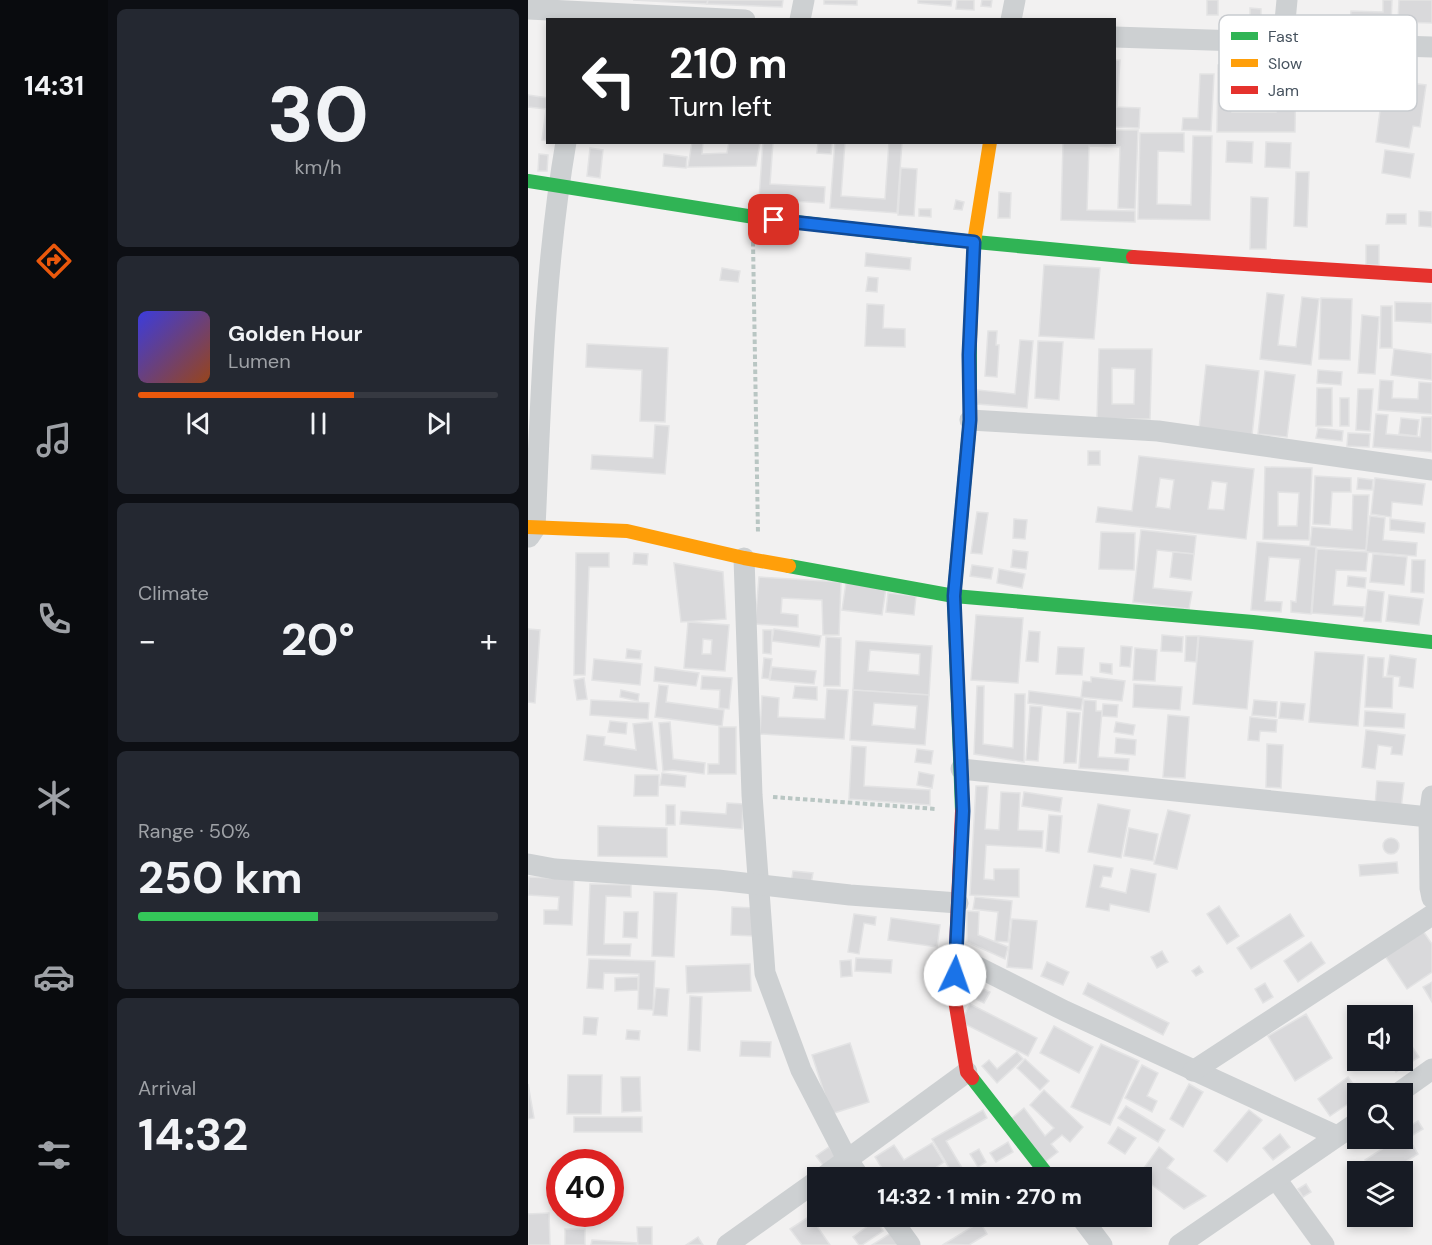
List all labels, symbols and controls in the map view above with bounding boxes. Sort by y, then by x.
legend [1219,15,1417,111]
text: Fast [1268,26,1299,47]
text: 210 m [669,36,787,91]
icon: left [570,42,648,120]
text: Slow [1268,53,1302,74]
text: 30 [267,64,369,165]
text: 14:31 [24,68,84,103]
text: Jam [1268,80,1299,101]
text: Turn left [669,89,772,124]
text: km/h [294,154,342,180]
pin [748,194,799,245]
icon: arrive [757,203,790,236]
icon: directions [33,240,75,282]
text: Golden Hour [228,319,363,348]
text: Lumen [228,348,291,374]
icon: previous [182,407,215,440]
icon: pause [302,407,335,440]
icon: next [422,407,455,440]
icon: music [33,419,75,461]
text: Climate [138,580,209,606]
icon: phone [33,598,75,640]
text: 20° [281,610,355,669]
text: − [138,619,156,662]
text: + [480,619,498,662]
icon: climate [33,777,75,819]
text: Range · 50% [138,818,250,844]
text: 250 km [138,848,303,907]
position arrow [923,943,987,1007]
icon: car [33,956,75,998]
map controls [1347,1005,1413,1227]
button: sound [1347,1005,1413,1071]
text: Arrival [138,1075,196,1101]
button: search [1347,1083,1413,1149]
text: 14:32 [138,1105,248,1164]
icon: filters [33,1134,75,1176]
speed limit sign: 40 [546,1149,624,1227]
button: layers [1347,1161,1413,1227]
text: 14:32 · 1 min · 270 m [877,1182,1082,1211]

